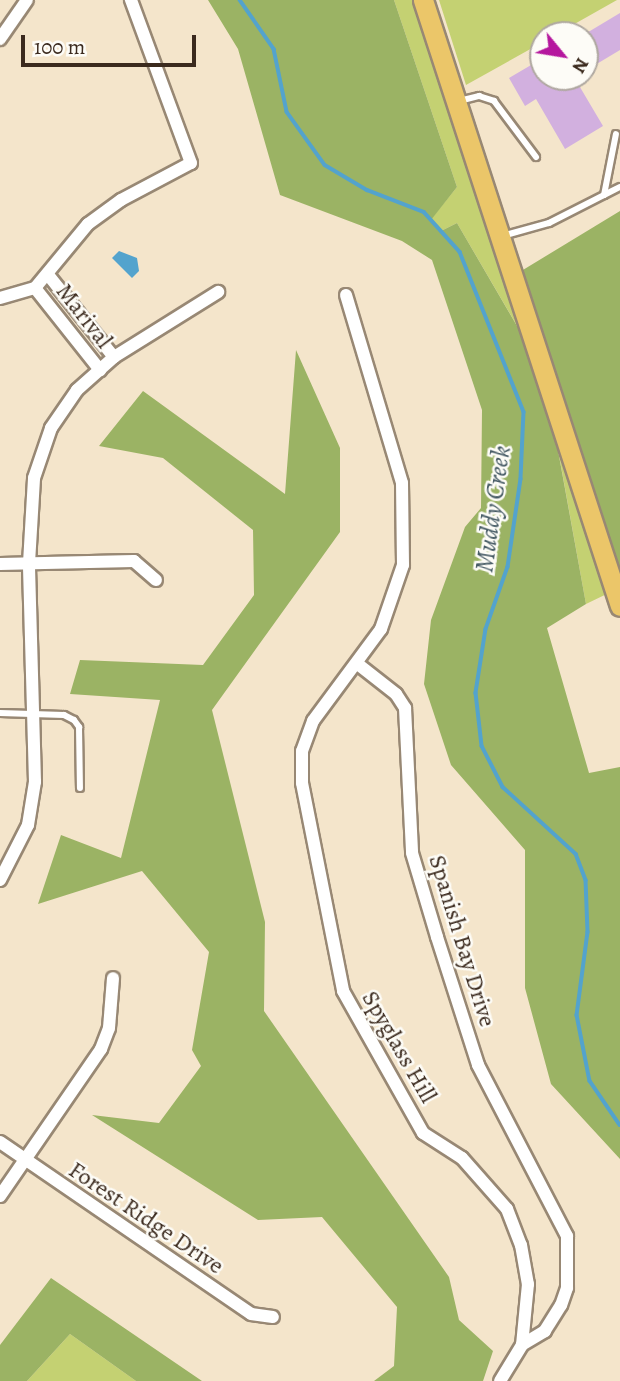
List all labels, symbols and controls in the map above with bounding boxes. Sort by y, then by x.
scale bar [24,21,200,65]
north arrow [529,21,599,91]
text: 100 m [34,33,85,61]
text: N [566,53,595,78]
street label: Marival [50,278,118,354]
water label: Muddy Creek [469,444,517,574]
street label: Spanish Bay Drive [422,852,502,1030]
street label: Spyglass Hill [355,986,443,1108]
street label: Forest Ridge Drive [63,1156,229,1280]

